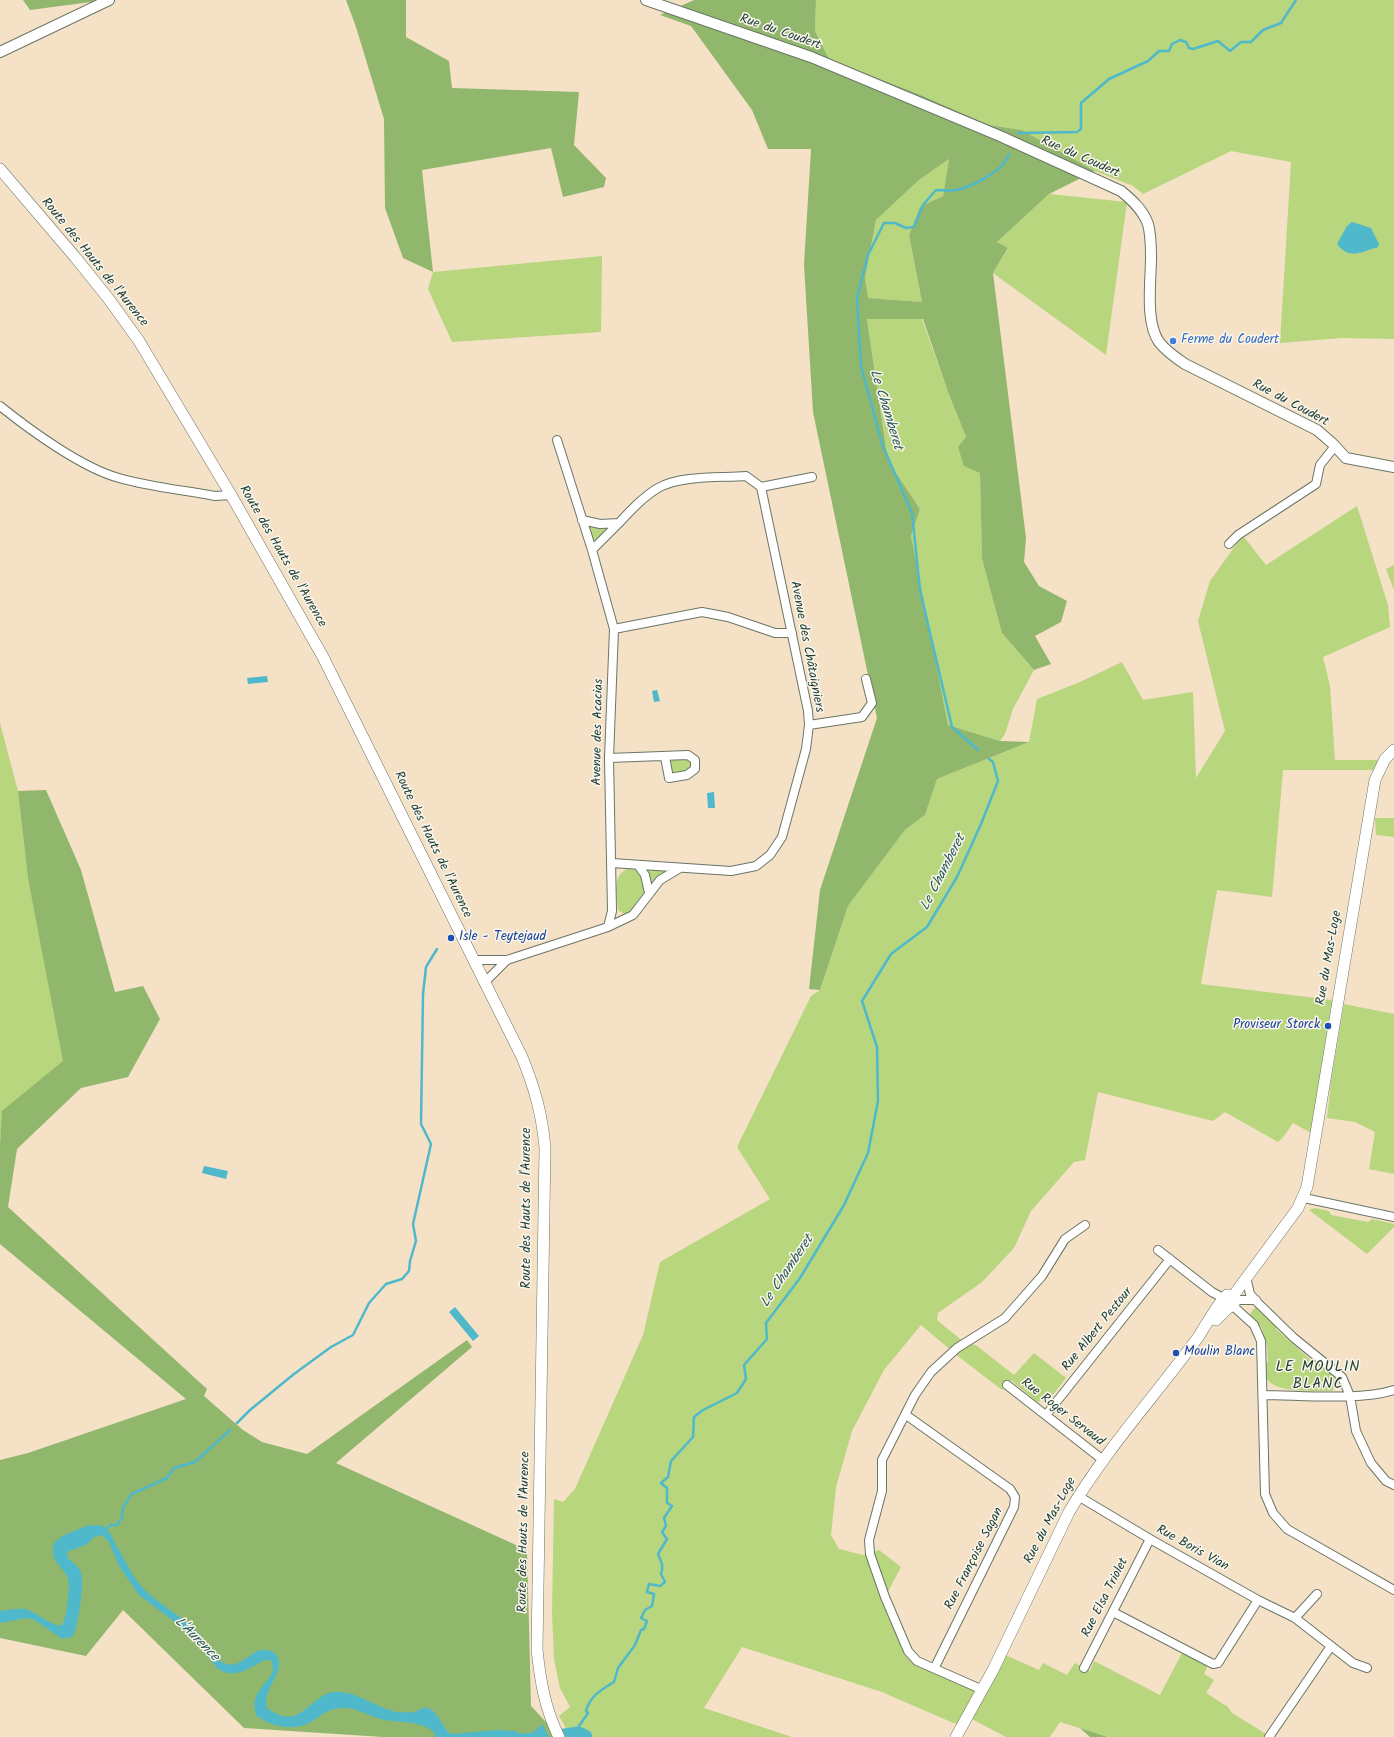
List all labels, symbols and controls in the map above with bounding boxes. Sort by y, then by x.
street label: Rue du Coudert [738,12,822,54]
street label: Rue du Coudert [1038,134,1122,182]
street label: Route des Hauts de l'Aurence [37,195,151,331]
place label: Ferme du Coudert [1181,333,1279,349]
marker: Ferme du Coudert [1168,336,1178,346]
water label: Le Chamberet [865,368,905,452]
street label: Rue du Coudert [1249,377,1331,431]
street label: Route des Hauts de l'Aurence [235,483,329,631]
street label: Avenue des Châtaigniers [786,580,826,714]
street label: Avenue des Acacias [590,678,608,786]
street label: Route des Hauts de l'Aurence [390,769,474,921]
water label: Le Chamberet [918,832,970,914]
street label: Rue du Mas-Loge [1314,910,1346,1006]
place label: Isle - Teytejaud [459,930,546,946]
marker: Isle - Teytejaud [446,933,456,943]
place label: Proviseur Storck [1233,1018,1320,1034]
marker: Proviseur Storck [1323,1021,1333,1031]
street label: Route des Hauts de l'Aurence [520,1127,536,1289]
water label: Le Chamberet [758,1233,818,1311]
street label: Rue Albert Pestour [1059,1285,1137,1375]
place label: Moulin Blanc [1184,1345,1255,1361]
marker: Moulin Blanc [1171,1348,1181,1358]
district label: LE MOULIN BLANC [1276,1359,1360,1394]
street label: Rue Roger Servaud [1017,1376,1107,1450]
street label: Route des Hauts de l'Aurence [516,1451,534,1613]
street label: Rue du Mas-Loge [1022,1475,1080,1567]
street label: Rue Françoise Sagan [942,1505,1008,1613]
street label: Rue Boris Vian [1153,1523,1231,1575]
street label: Rue Elsa Triolet [1079,1556,1133,1640]
water label: L'Aurence [170,1614,222,1666]

